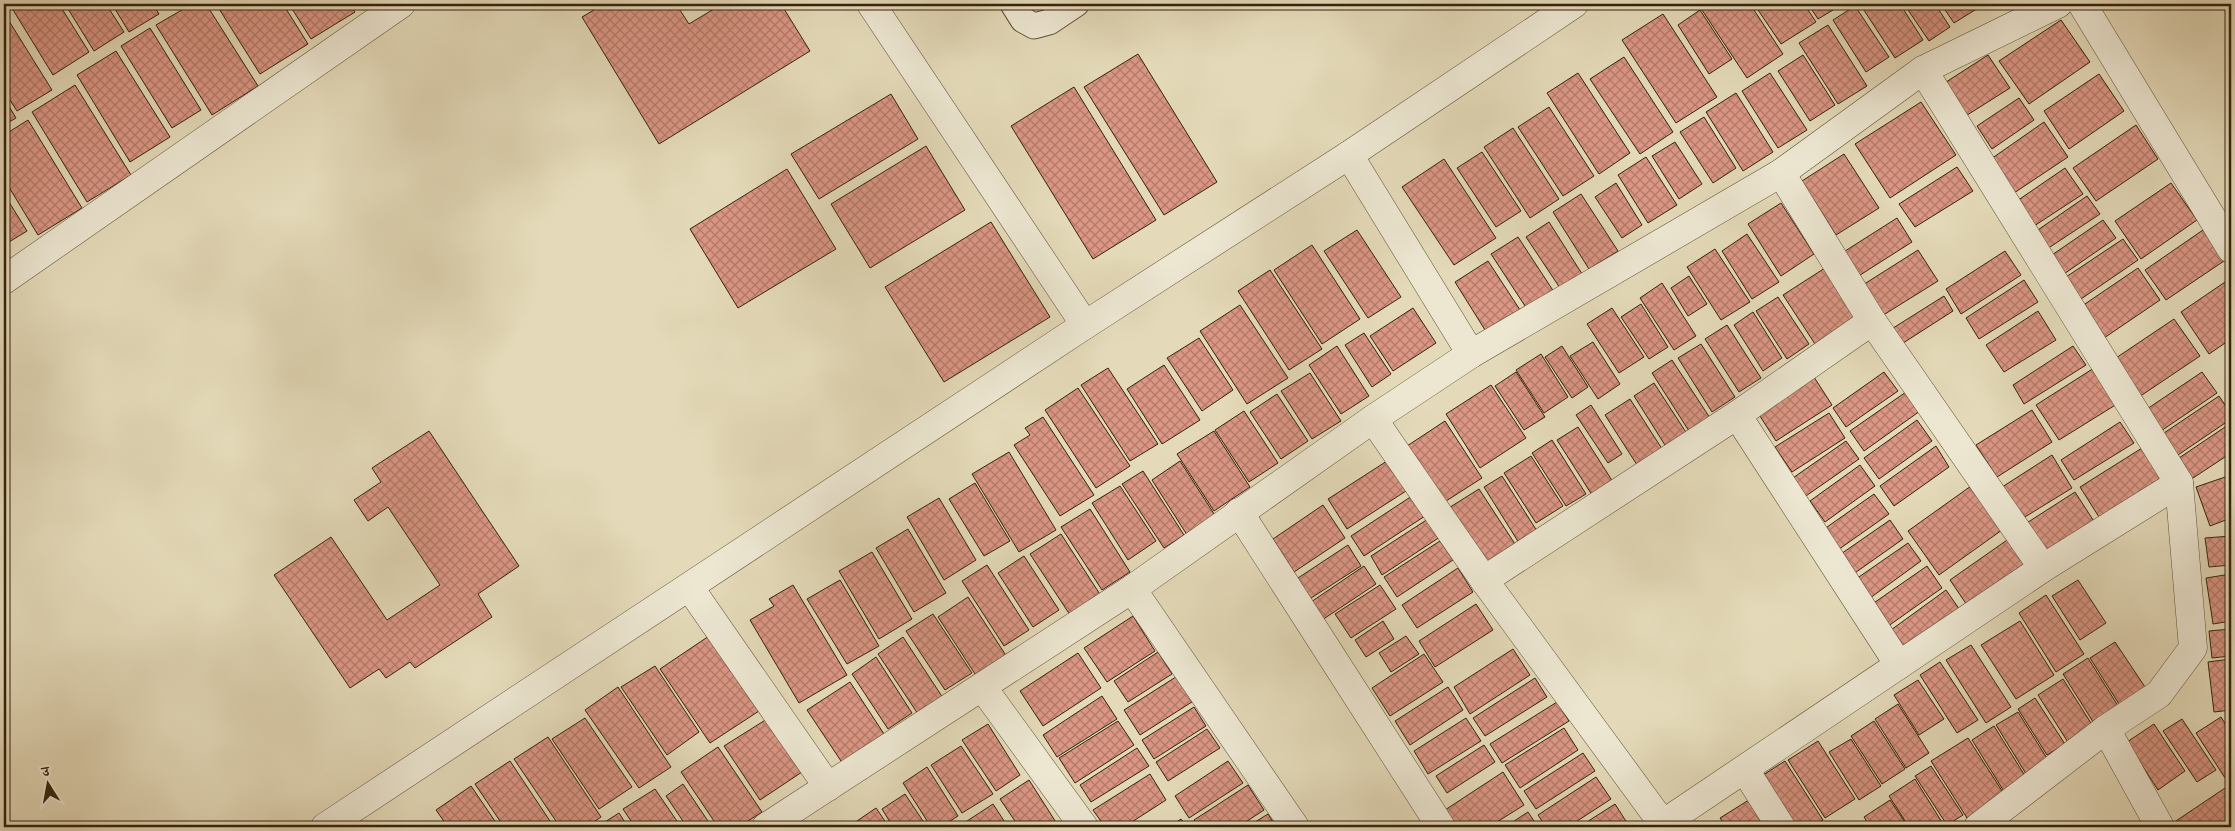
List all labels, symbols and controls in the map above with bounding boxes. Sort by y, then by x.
north arrow [22,758,72,808]
text: उ [40,763,52,781]

